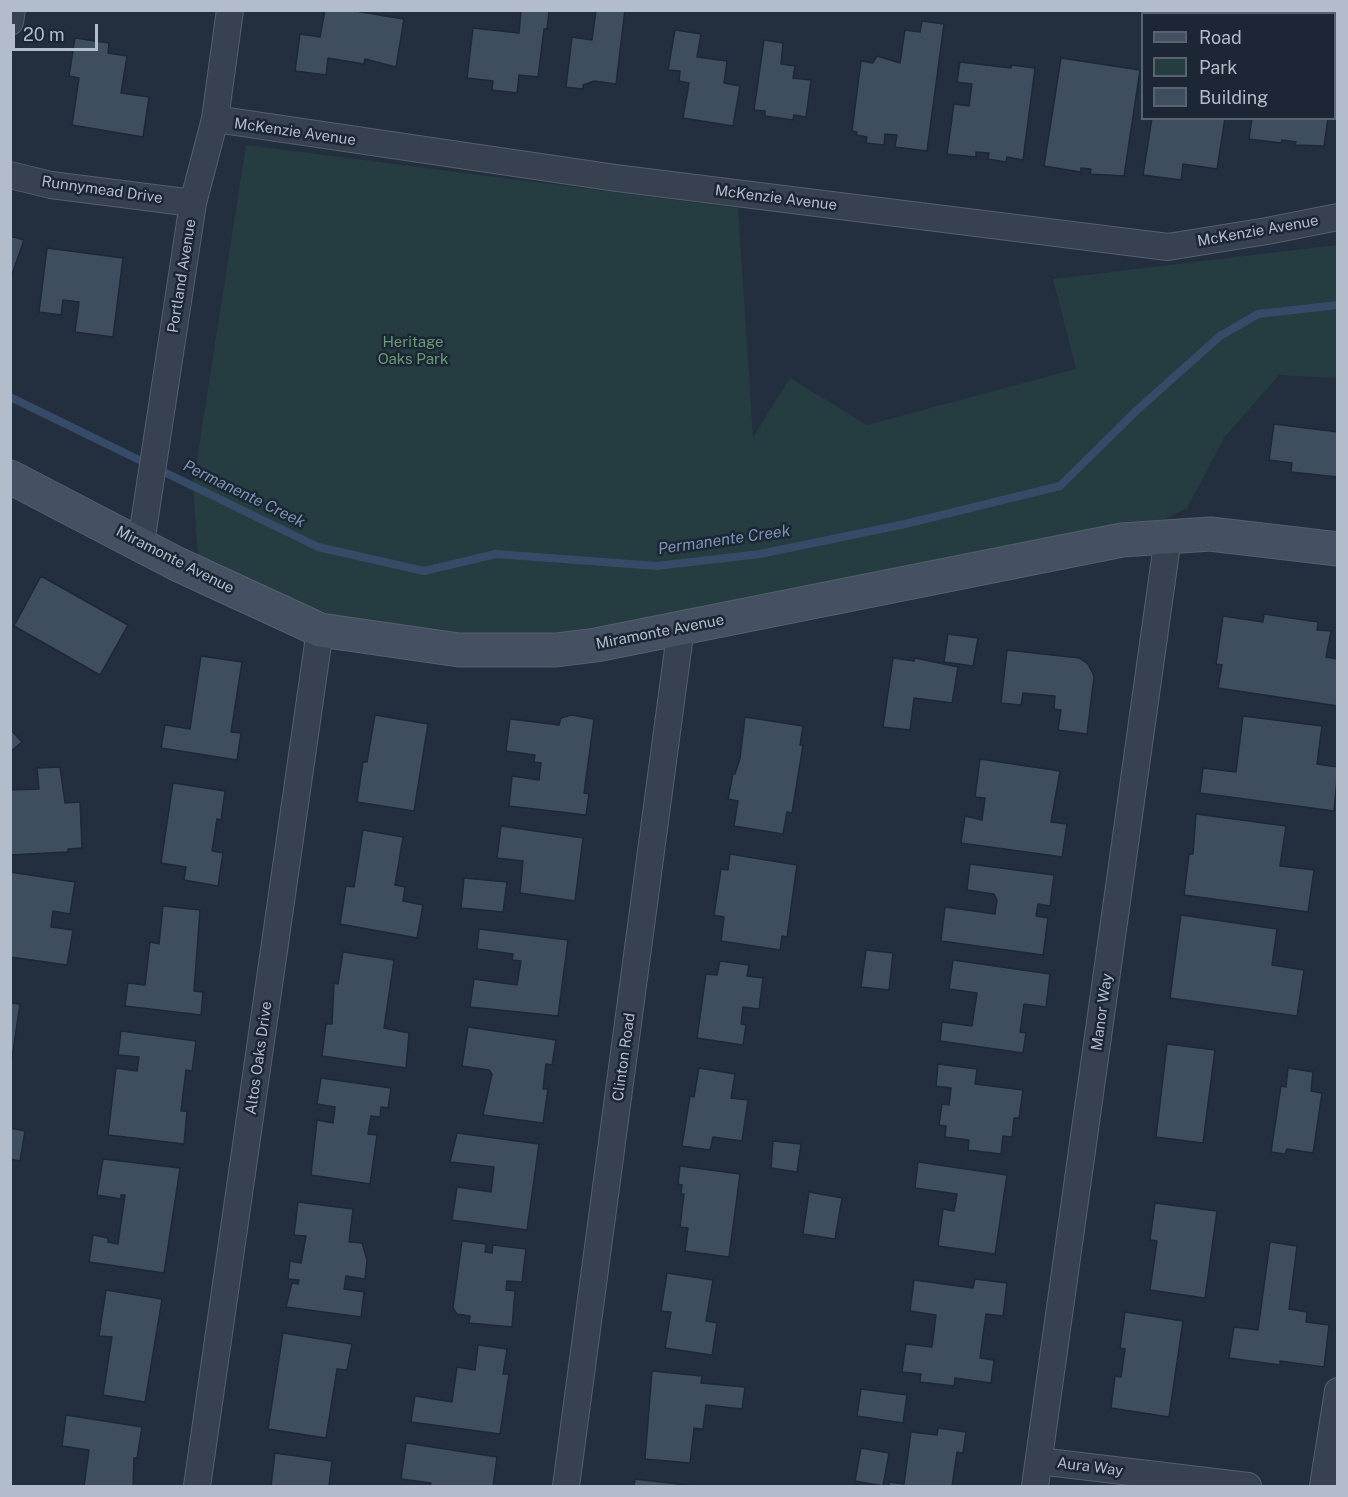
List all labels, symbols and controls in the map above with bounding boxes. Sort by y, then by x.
scale bar [15,12,100,50]
legend [1141,12,1336,120]
text: 20 m [23,24,65,45]
text: Road [1199,27,1242,48]
text: Park [1199,57,1237,78]
text: Building [1199,87,1268,108]
street label: McKenzie Avenue [233,115,357,149]
street label: Runnymead Drive [40,173,164,207]
street label: McKenzie Avenue [714,182,838,214]
street label: McKenzie Avenue [1196,211,1320,251]
street label: Portland Avenue [164,218,200,334]
park label: Heritage Oaks Park [378,333,448,368]
water label: Permanente Creek [180,456,308,532]
water label: Permanente Creek [657,521,791,559]
street label: Miramonte Avenue [113,522,237,598]
street label: Miramonte Avenue [594,611,726,653]
street label: Manor Way [1088,972,1116,1052]
street label: Altos Oaks Drive [242,1000,276,1116]
street label: Clinton Road [609,1012,639,1102]
street label: Aura Way [1056,1454,1124,1480]

